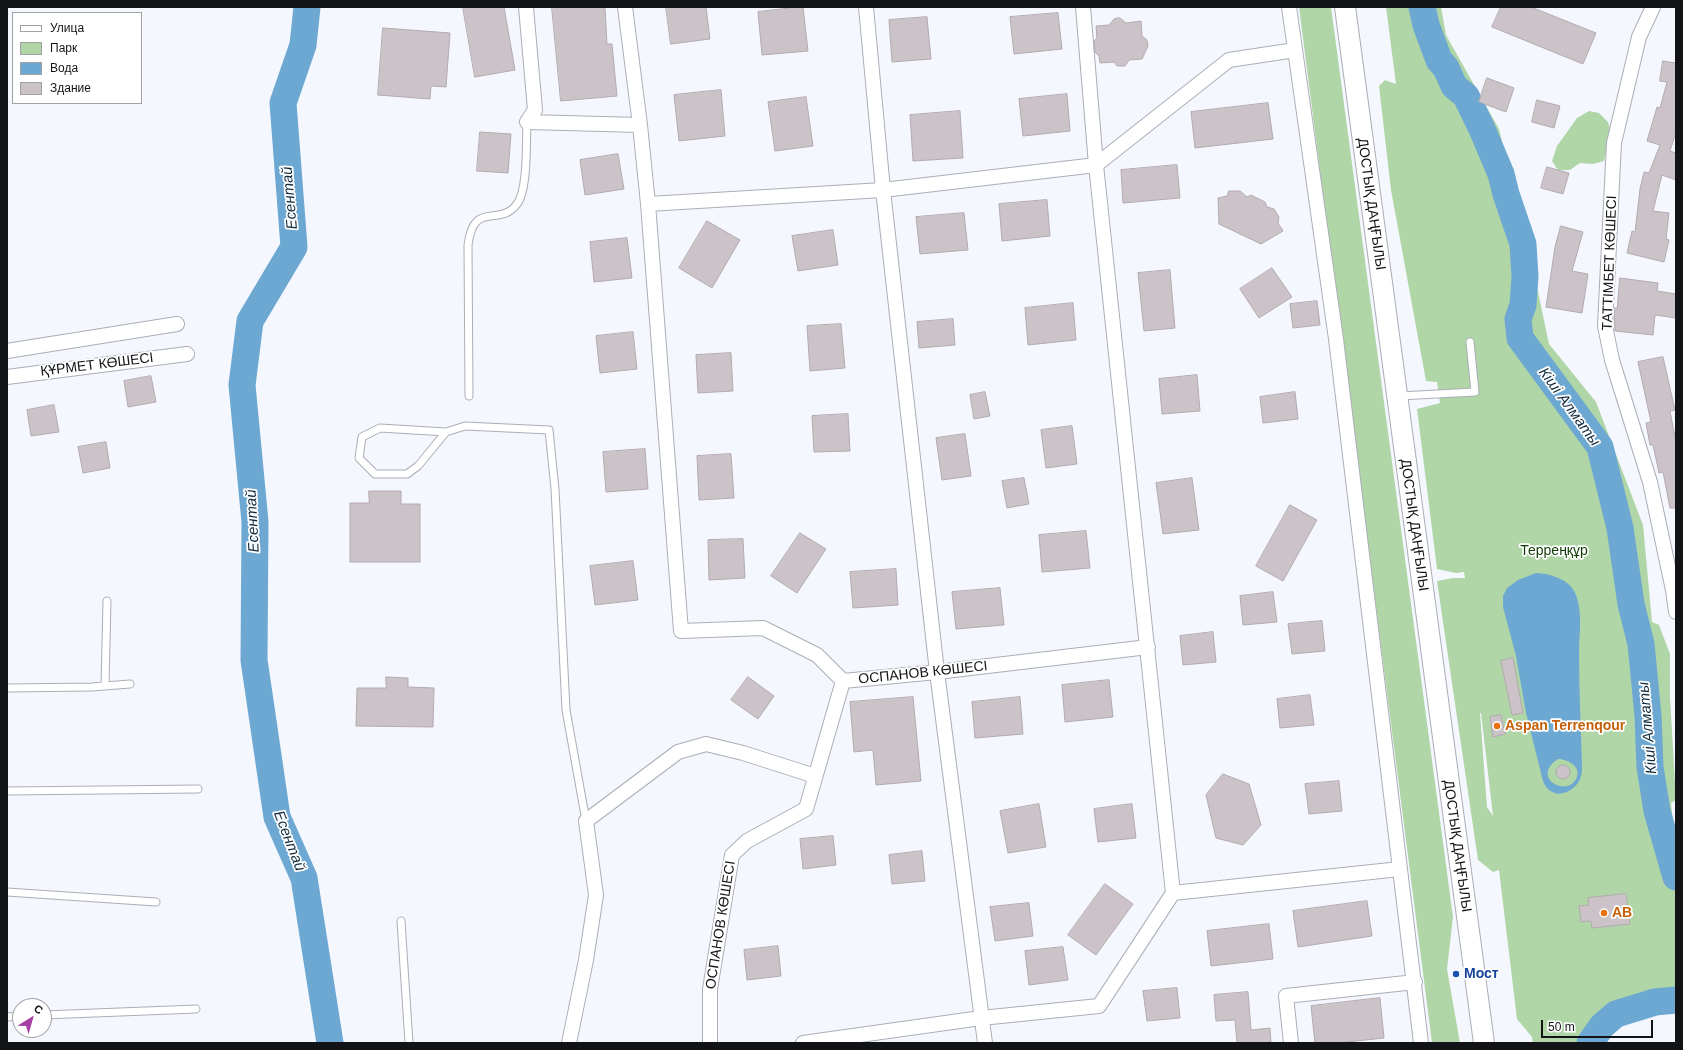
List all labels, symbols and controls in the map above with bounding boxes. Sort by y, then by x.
legend [12,12,142,104]
text: Улица [50,21,84,35]
text: Парк [50,41,77,55]
text: Вода [50,61,78,75]
text: Здание [50,81,91,95]
street label: ДОСТЫҚ ДАҢҒЫЛЫ [1353,137,1389,271]
water label: Есентай [278,166,302,230]
street label: ТАТТІМБЕТ КӨШЕСІ [1599,195,1621,331]
street label: ҚҰРМЕТ КӨШЕСІ [40,350,154,380]
water label: Кіші Алматы [1534,364,1604,450]
street label: ДОСТЫҚ ДАҢҒЫЛЫ [1396,458,1432,592]
water label: Есентай [242,489,264,553]
park label: Терреңқұр [1520,543,1588,559]
street label: ОСПАНОВ КӨШЕСІ [858,658,988,688]
water label: Кіші Алматы [1635,681,1661,775]
place label: Aspan Terrenqour [1505,718,1625,734]
marker: Aspan Terrenqour [1492,721,1502,731]
street label: ДОСТЫҚ ДАҢҒЫЛЫ [1439,779,1475,913]
water label: Есентай [269,808,309,874]
street label: ОСПАНОВ КӨШЕСІ [703,860,739,990]
place label: AB [1612,905,1632,921]
marker: AB [1599,908,1609,918]
place label: Мост [1464,966,1499,982]
marker: Мост [1451,969,1461,979]
north arrow [12,998,52,1038]
text: С [32,1002,45,1016]
scale bar [1543,1012,1655,1038]
text: 50 m [1548,1020,1575,1034]

